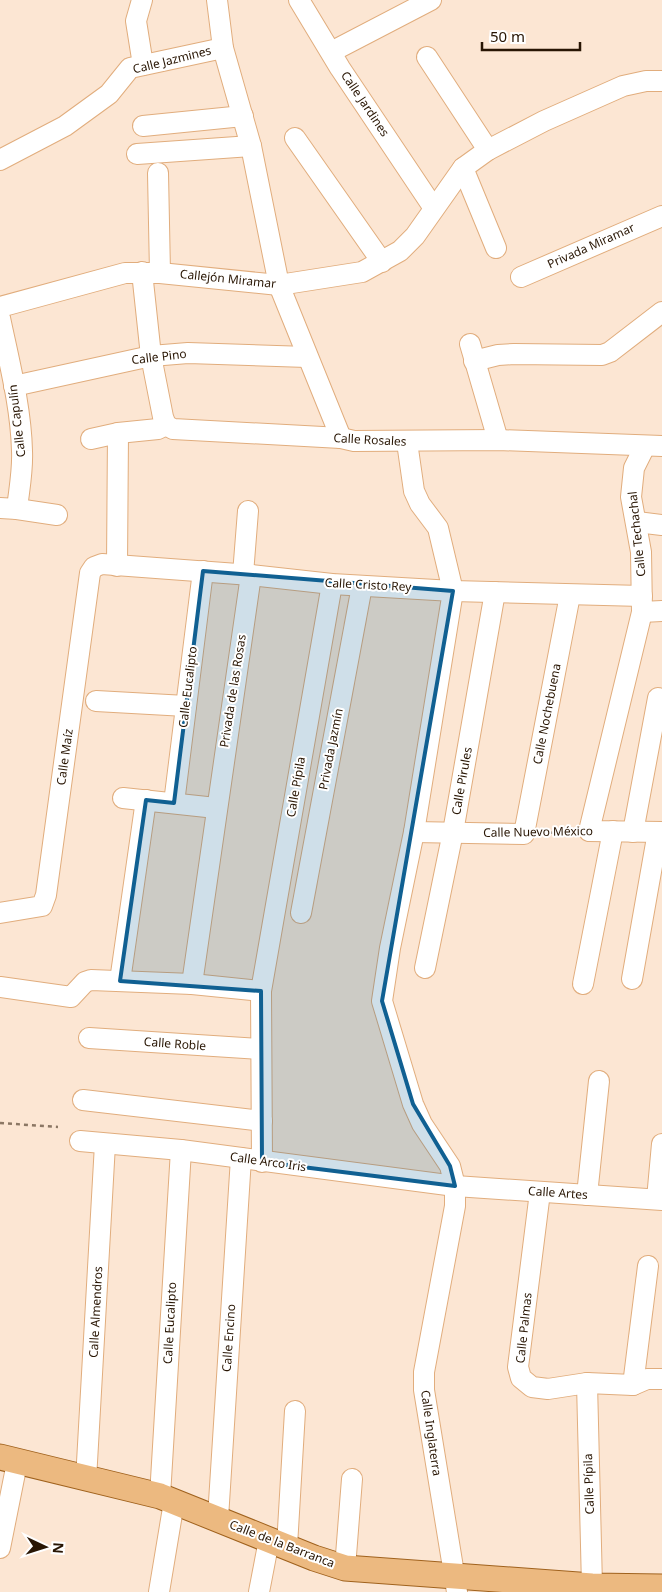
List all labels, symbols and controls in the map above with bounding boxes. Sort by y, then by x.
scale bar [482,20,580,52]
text: 50 m [490,26,525,46]
street label: Calle Jazmines [131,41,213,77]
street label: Calle Jardines [337,68,394,140]
street label: Privada Miramar [545,219,637,272]
street label: Callejón Miramar [179,265,277,292]
street label: Calle Pino [130,345,187,368]
street label: Calle Capulín [4,384,29,458]
street label: Calle Rosales [333,429,407,450]
street label: Calle Techachal [624,490,649,578]
street label: Calle Cristo Rey [324,574,413,595]
street label: Privada de las Rosas [215,633,250,749]
street label: Calle Eucalipto [174,645,201,729]
street label: Calle Nochebuena [528,662,565,766]
street label: Privada Jazmín [314,707,347,791]
street label: Calle Maíz [52,727,77,786]
street label: Calle Pirules [447,745,476,816]
street label: Calle Pípila [282,755,309,818]
street label: Calle Nuevo México [483,822,593,841]
street label: Calle Roble [143,1033,207,1054]
street label: Calle Arco Iris [229,1148,308,1175]
street label: Calle Artes [528,1182,589,1203]
street label: Calle Almendros [85,1266,106,1358]
street label: Calle Eucalipto [159,1282,180,1364]
street label: Calle Palmas [511,1291,536,1364]
street label: Calle Encino [218,1303,239,1372]
street label: Calle Inglaterra [417,1389,446,1477]
street label: Calle Pípila [579,1453,598,1515]
street label: Calle de la Barranca [227,1516,337,1571]
north arrow [20,1522,70,1572]
text: N [49,1542,68,1554]

